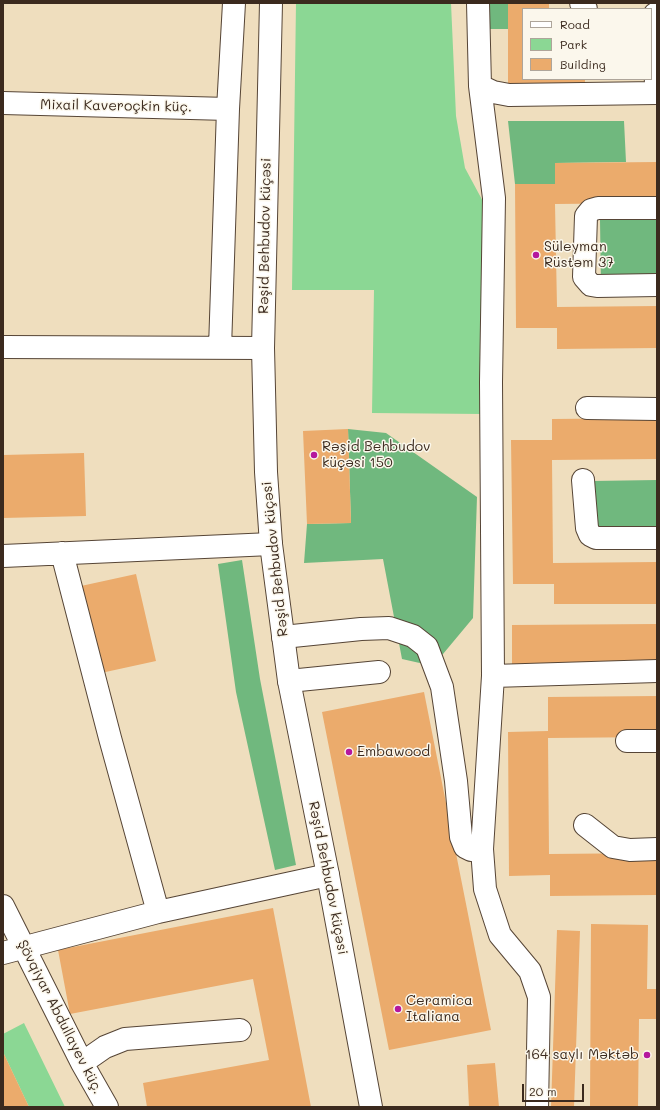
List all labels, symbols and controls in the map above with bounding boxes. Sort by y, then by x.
legend [522,8,652,80]
text: Road [560,16,590,32]
text: Park [560,36,587,52]
text: Building [560,56,606,72]
street label: Mixail Kaveroçkin küç. [40,96,192,116]
street label: Rəşid Behbudov küçəsi [255,158,275,314]
place label: Süleyman Rüstəm 37 [544,239,614,272]
marker: Süleyman Rüstəm 37 [531,250,541,260]
place label: Rəşid Behbudov küçəsi 150 [322,439,430,472]
marker: Rəşid Behbudov küçəsi 150 [309,450,319,460]
street label: Rəşid Behbudov küçəsi [258,481,292,637]
place label: Embawood [357,744,430,760]
marker: Embawood [344,747,354,757]
street label: Rəşid Behbudov küçəsi [305,800,351,956]
street label: Şövqiyar Abdullayev küç. [14,937,106,1097]
place label: Ceramica Italiana [406,993,473,1026]
marker: Ceramica Italiana [393,1004,403,1014]
place label: 164 saylı Məktəb [525,1047,639,1063]
marker: 164 saylı Məktəb [642,1050,652,1060]
scale bar [524,1076,586,1102]
text: 20 m [529,1083,557,1099]

